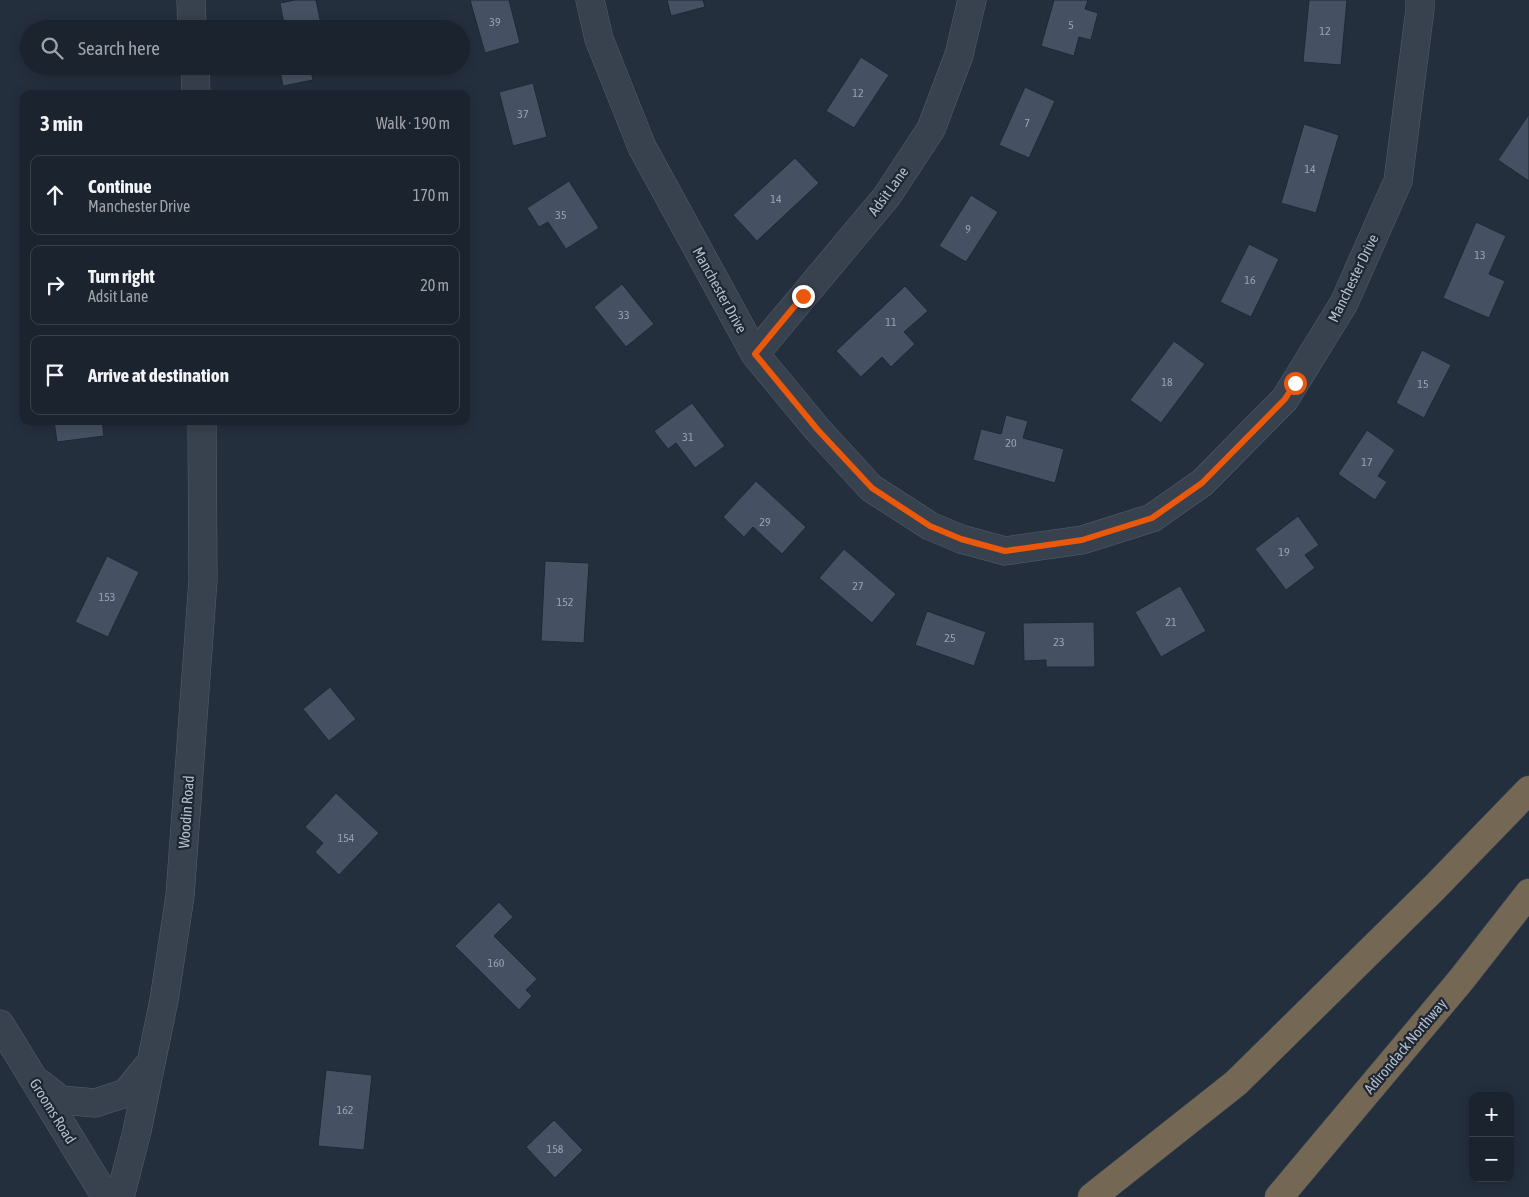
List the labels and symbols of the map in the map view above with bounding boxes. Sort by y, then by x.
house number: 39 [489,15,501,29]
house number: 5 [1068,18,1074,32]
house number: 12 [1319,24,1331,38]
house number: 12 [852,86,864,100]
house number: 37 [517,107,529,121]
house number: 7 [1024,116,1030,130]
house number: 14 [1304,162,1316,176]
street label: Adsit Lane [865,163,912,219]
house number: 14 [770,192,782,206]
house number: 35 [555,208,567,222]
house number: 9 [965,222,971,236]
street label: Manchester Drive [1324,231,1382,325]
street label: Manchester Drive [689,244,751,336]
house number: 13 [1474,248,1486,262]
house number: 16 [1244,273,1256,287]
route end [792,285,815,308]
house number: 33 [618,308,630,322]
house number: 11 [885,315,897,329]
route start [1284,372,1307,395]
house number: 18 [1161,375,1173,389]
house number: 15 [1417,377,1429,391]
house number: 31 [682,430,694,444]
house number: 20 [1005,436,1017,450]
house number: 17 [1361,455,1373,469]
house number: 29 [759,515,771,529]
house number: 19 [1278,545,1290,559]
house number: 27 [852,579,864,593]
house number: 153 [99,590,115,604]
house number: 152 [557,595,573,609]
house number: 21 [1165,615,1177,629]
house number: 25 [944,631,956,645]
house number: 23 [1053,635,1065,649]
street label: Woodin Road [175,775,197,849]
house number: 154 [338,831,355,845]
house number: 160 [488,956,505,970]
street label: Adirondack Northway [1360,995,1450,1097]
street label: Grooms Road [26,1075,80,1147]
house number: 162 [337,1103,353,1117]
house number: 158 [547,1142,564,1156]

